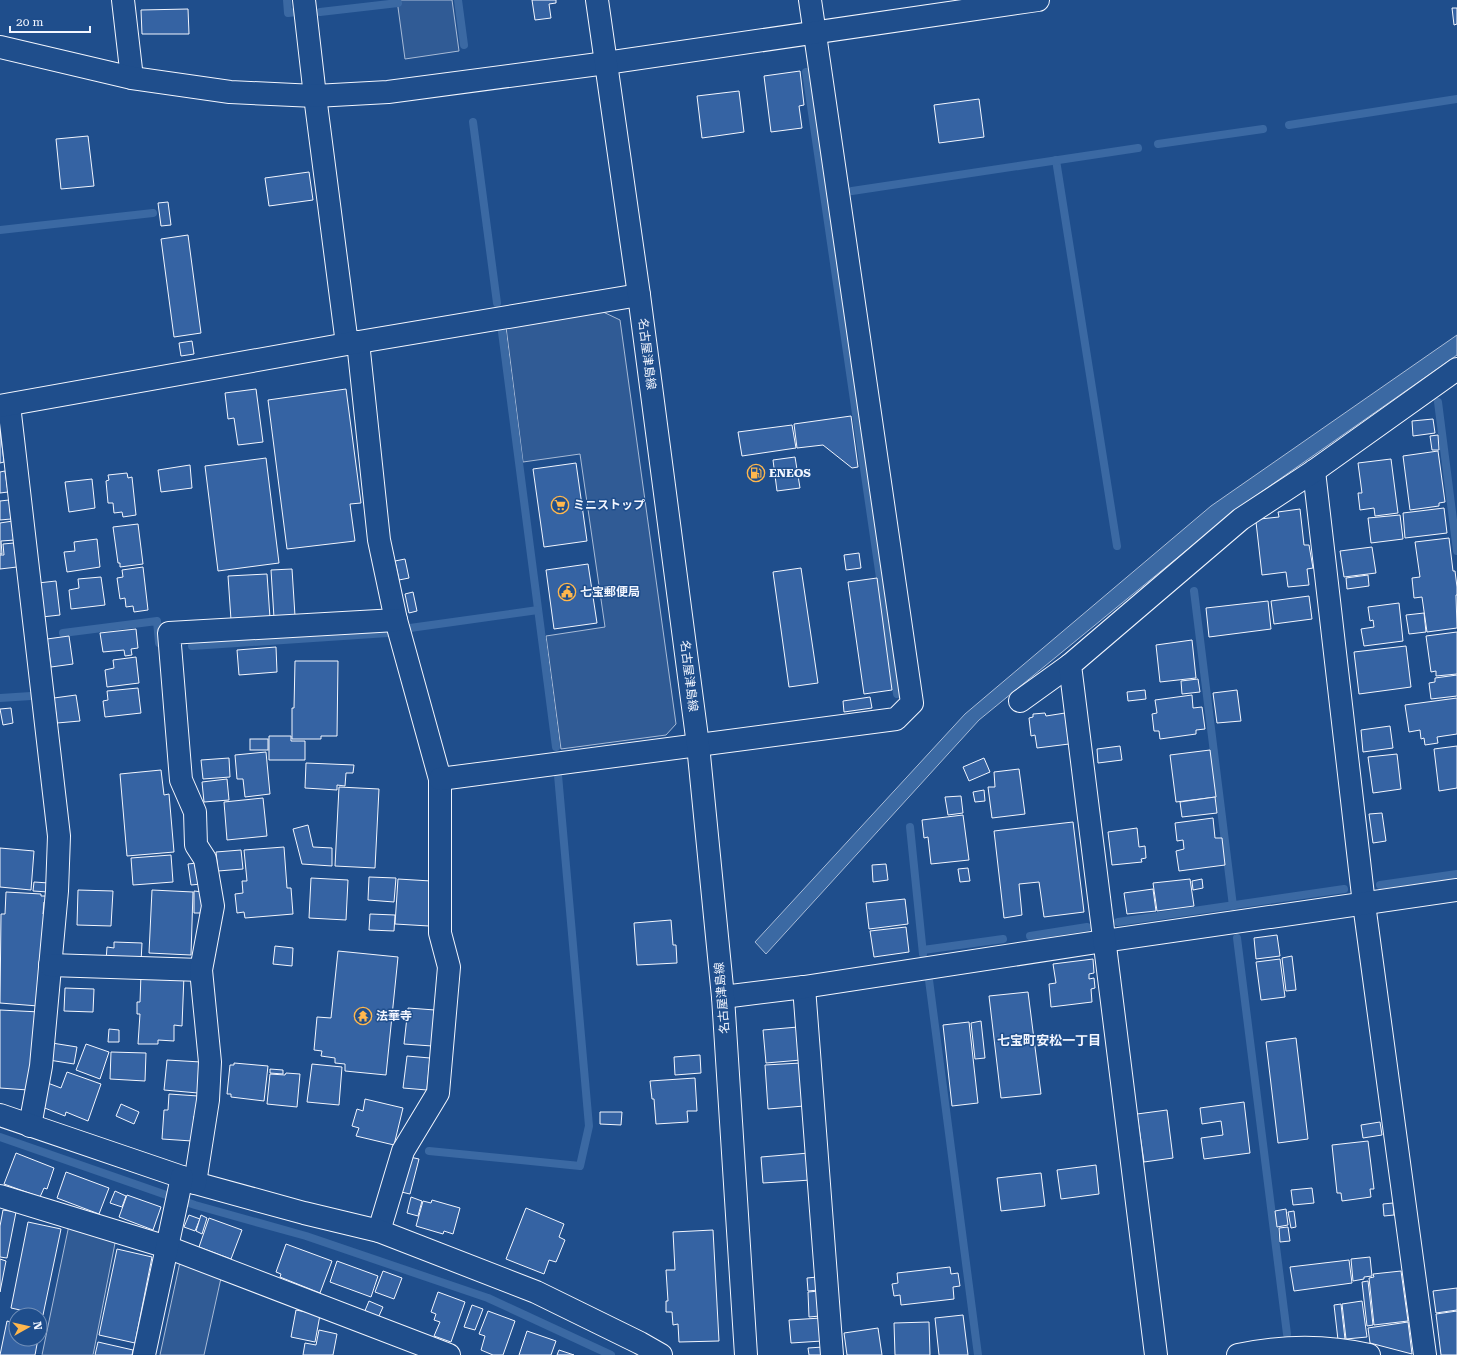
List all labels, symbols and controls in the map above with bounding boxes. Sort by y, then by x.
scale bar [10,8,90,34]
text: 20 m [16,15,43,29]
street label: 名古屋津島線 [636,317,658,391]
fuel station icon: ENEOS [746,463,766,483]
place label: ENEOS [769,466,811,480]
supermarket icon: ミニストップ [550,495,570,515]
place label: ミニストップ [573,498,645,512]
public building icon: 七宝郵便局 [557,582,577,602]
place label: 七宝郵便局 [580,585,640,599]
street label: 名古屋津島線 [678,639,700,713]
street label: 名古屋津島線 [712,962,732,1034]
temple icon: 法華寺 [353,1006,373,1026]
place label: 法華寺 [376,1009,412,1023]
district label: 七宝町安松一丁目 [997,1033,1101,1048]
north arrow [8,1307,48,1347]
text: N [30,1321,45,1331]

